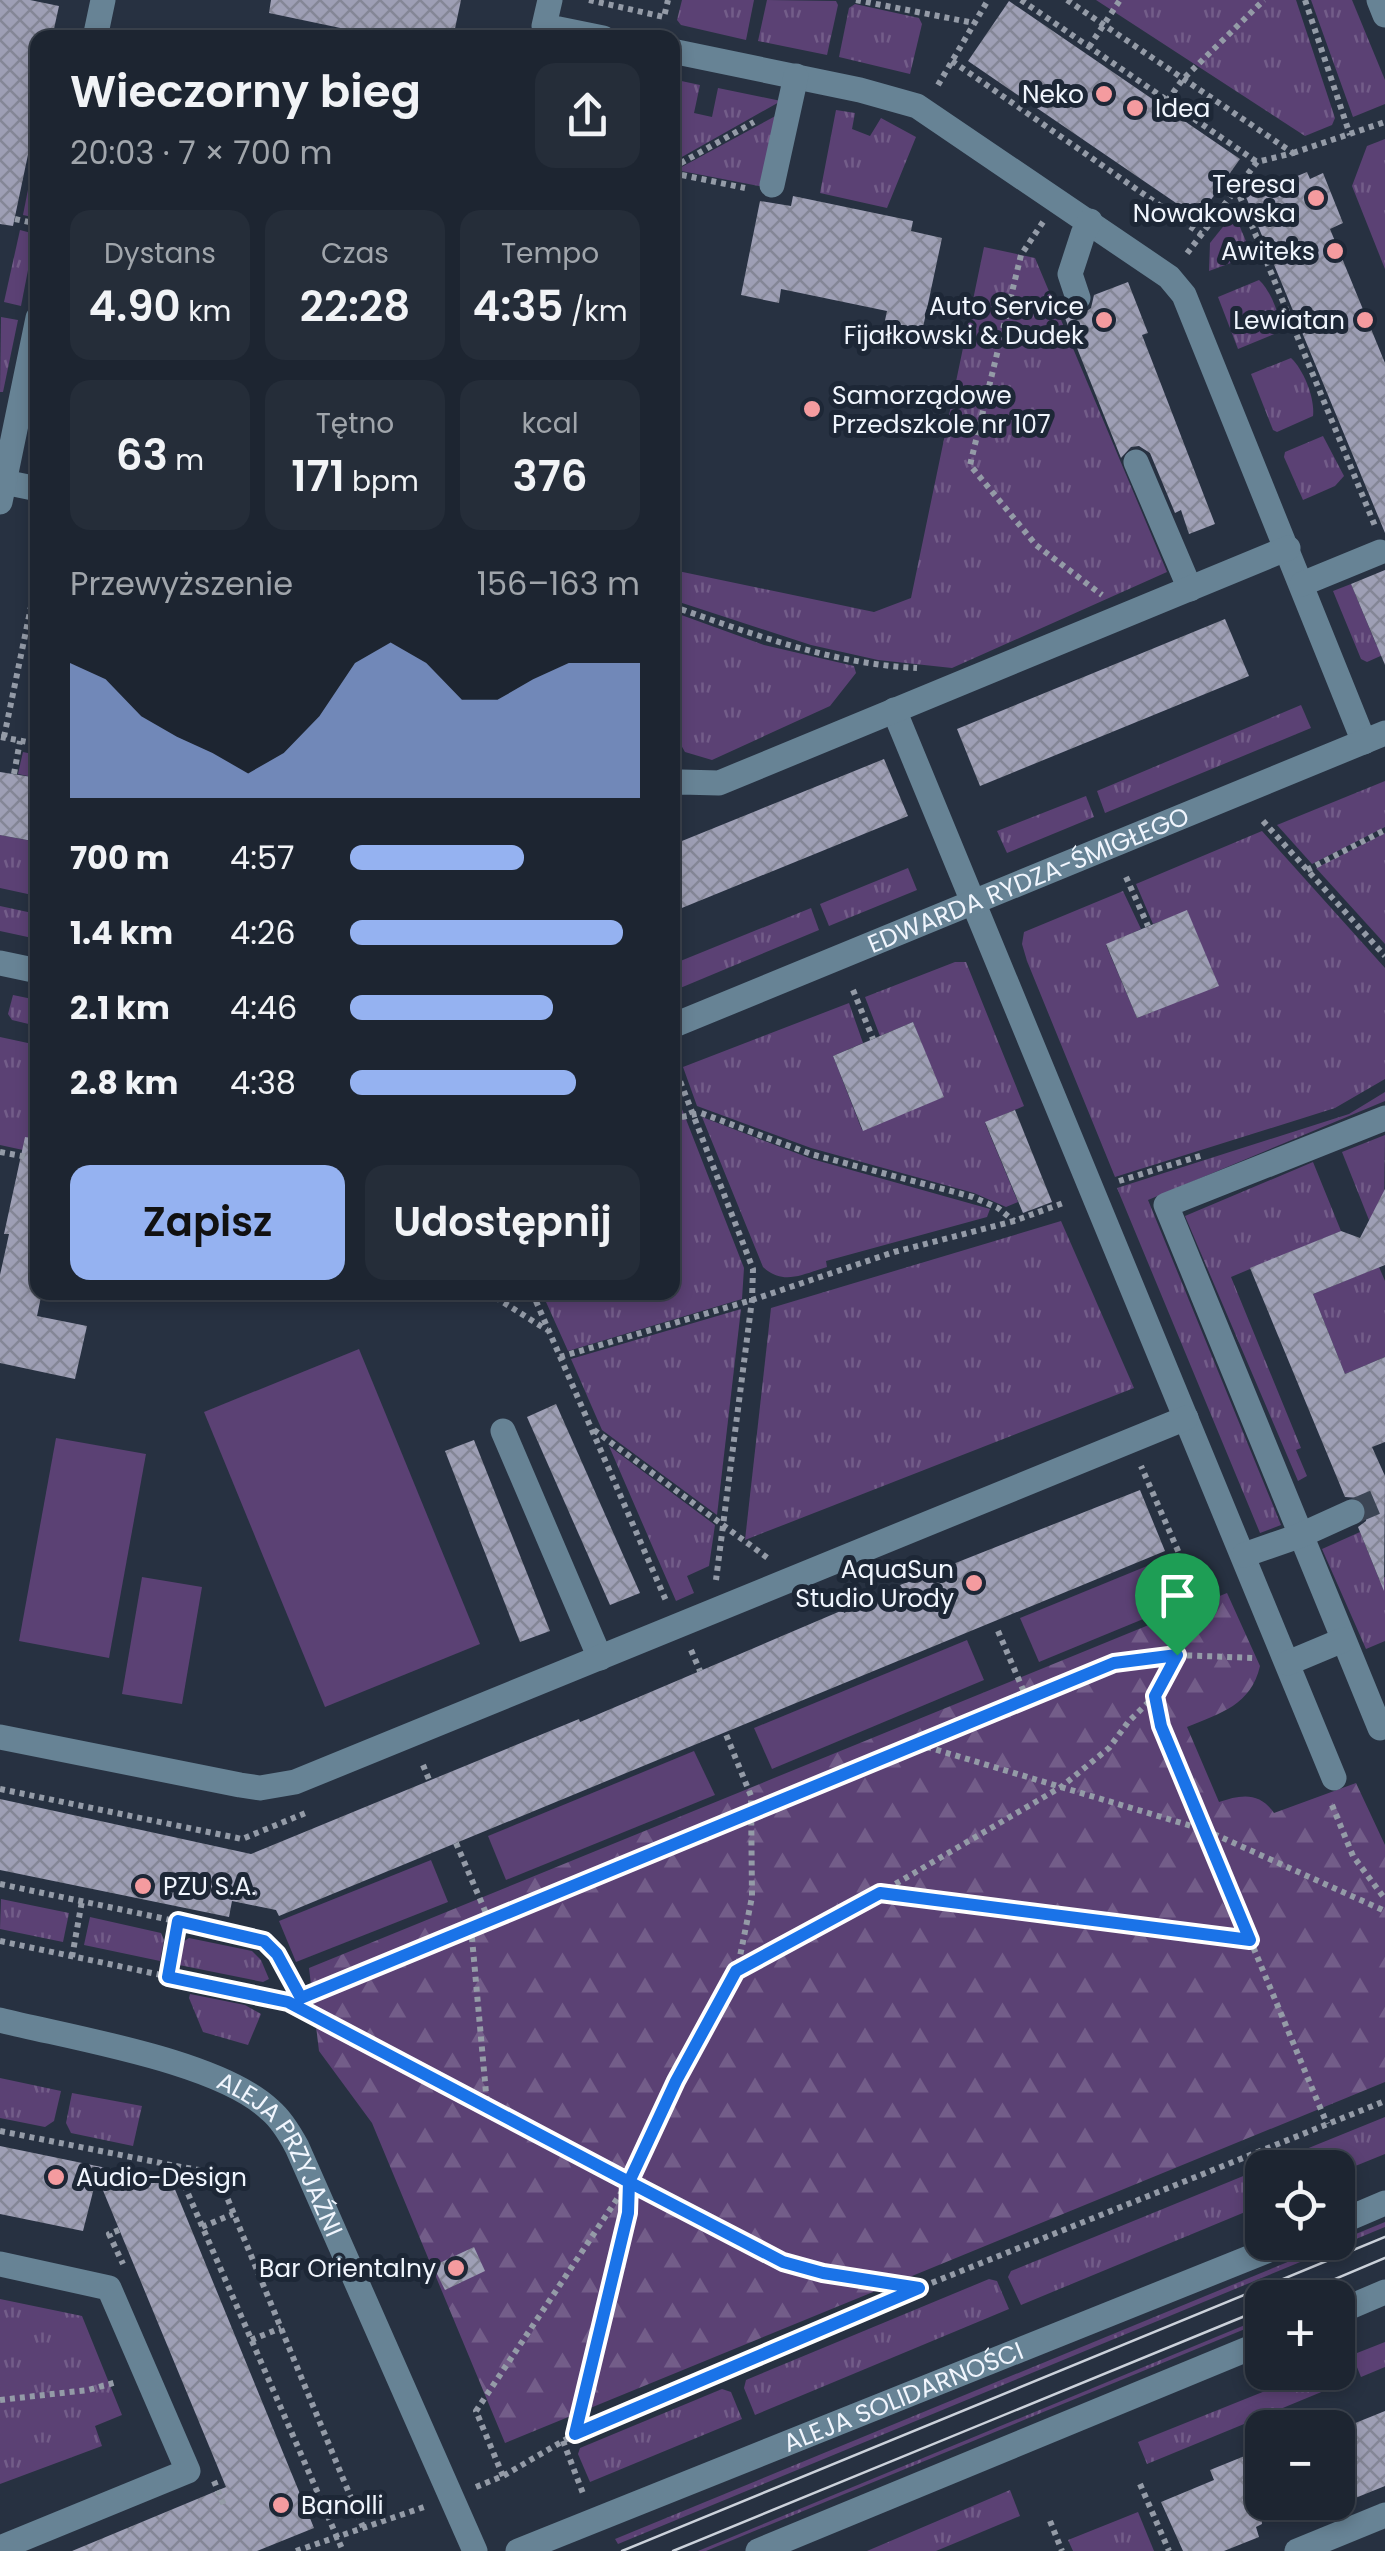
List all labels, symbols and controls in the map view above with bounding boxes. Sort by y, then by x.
text: Wieczorny bieg [70,60,421,123]
button: share [535,63,640,168]
place label: Neko [1022,77,1084,112]
marker: Neko [1093,83,1115,105]
place label: Idea [1155,91,1210,126]
marker: Idea [1124,97,1146,119]
text: 20:03 · 7 × 700 m [70,130,332,175]
place label: Teresa Nowakowska [1133,167,1296,231]
marker: Teresa Nowakowska [1305,187,1327,209]
text: Dystans [104,234,216,273]
text: Czas [321,234,389,273]
text: Tempo [501,234,599,273]
place label: Awiteks [1221,234,1315,269]
marker: Awiteks [1324,240,1346,262]
text: 4.90 [89,277,181,336]
text: 22:28 [300,277,410,336]
text: 4:35 [472,277,563,336]
place label: Auto Service Fijałkowski & Dudek [844,289,1084,353]
text: km [181,292,231,331]
text: /km [563,292,628,331]
place label: Lewiatan [1233,303,1345,338]
marker: Auto Service Fijałkowski & Dudek [1093,309,1115,331]
marker: Lewiatan [1354,309,1376,331]
place label: Samorządowe Przedszkole nr 107 [832,378,1051,442]
marker: Samorządowe Przedszkole nr 107 [801,398,823,420]
text: Tętno [316,404,394,443]
text: kcal [521,404,579,443]
text: 63 [116,426,168,485]
text: m [168,441,204,480]
text: 171 [291,447,345,506]
text: 376 [512,447,588,506]
text: bpm [345,462,419,501]
text: Przewyższenie [70,561,293,606]
text: 156–163 m [477,561,640,606]
street label: EDWARDA RYDZA-ŚMIGŁEGO [862,798,1194,961]
text: 700 m [70,835,170,880]
text: 4:57 [230,835,295,880]
text: 1.4 km [70,910,173,955]
text: 4:26 [230,910,296,955]
text: 2.1 km [70,985,170,1030]
text: 4:46 [230,985,297,1030]
text: 2.8 km [70,1060,178,1105]
text: 4:38 [230,1060,296,1105]
button: Zapisz [70,1165,345,1280]
button: Udostępnij [365,1165,640,1280]
place label: AquaSun Studio Urody [795,1552,954,1616]
pin [1135,1553,1220,1656]
icon: arrive [1150,1568,1205,1623]
marker: AquaSun Studio Urody [963,1572,985,1594]
place label: PZU S.A. [163,1869,257,1904]
marker: PZU S.A. [132,1875,154,1897]
street label: ALEJA PRZYJAŹNI [211,2063,352,2242]
map controls [1245,2150,1355,2520]
button: locate [1245,2150,1355,2260]
place label: Audio-Design [76,2160,247,2195]
marker: Audio-Design [45,2166,67,2188]
place label: Bar Orientalny [259,2251,436,2286]
marker: Bar Orientalny [445,2257,467,2279]
button: + [1245,2280,1355,2390]
street label: ALEJA SOLIDARNOŚCI [778,2333,1028,2460]
button: − [1245,2410,1355,2520]
place label: Banolli [301,2488,384,2523]
marker: Banolli [270,2494,292,2516]

